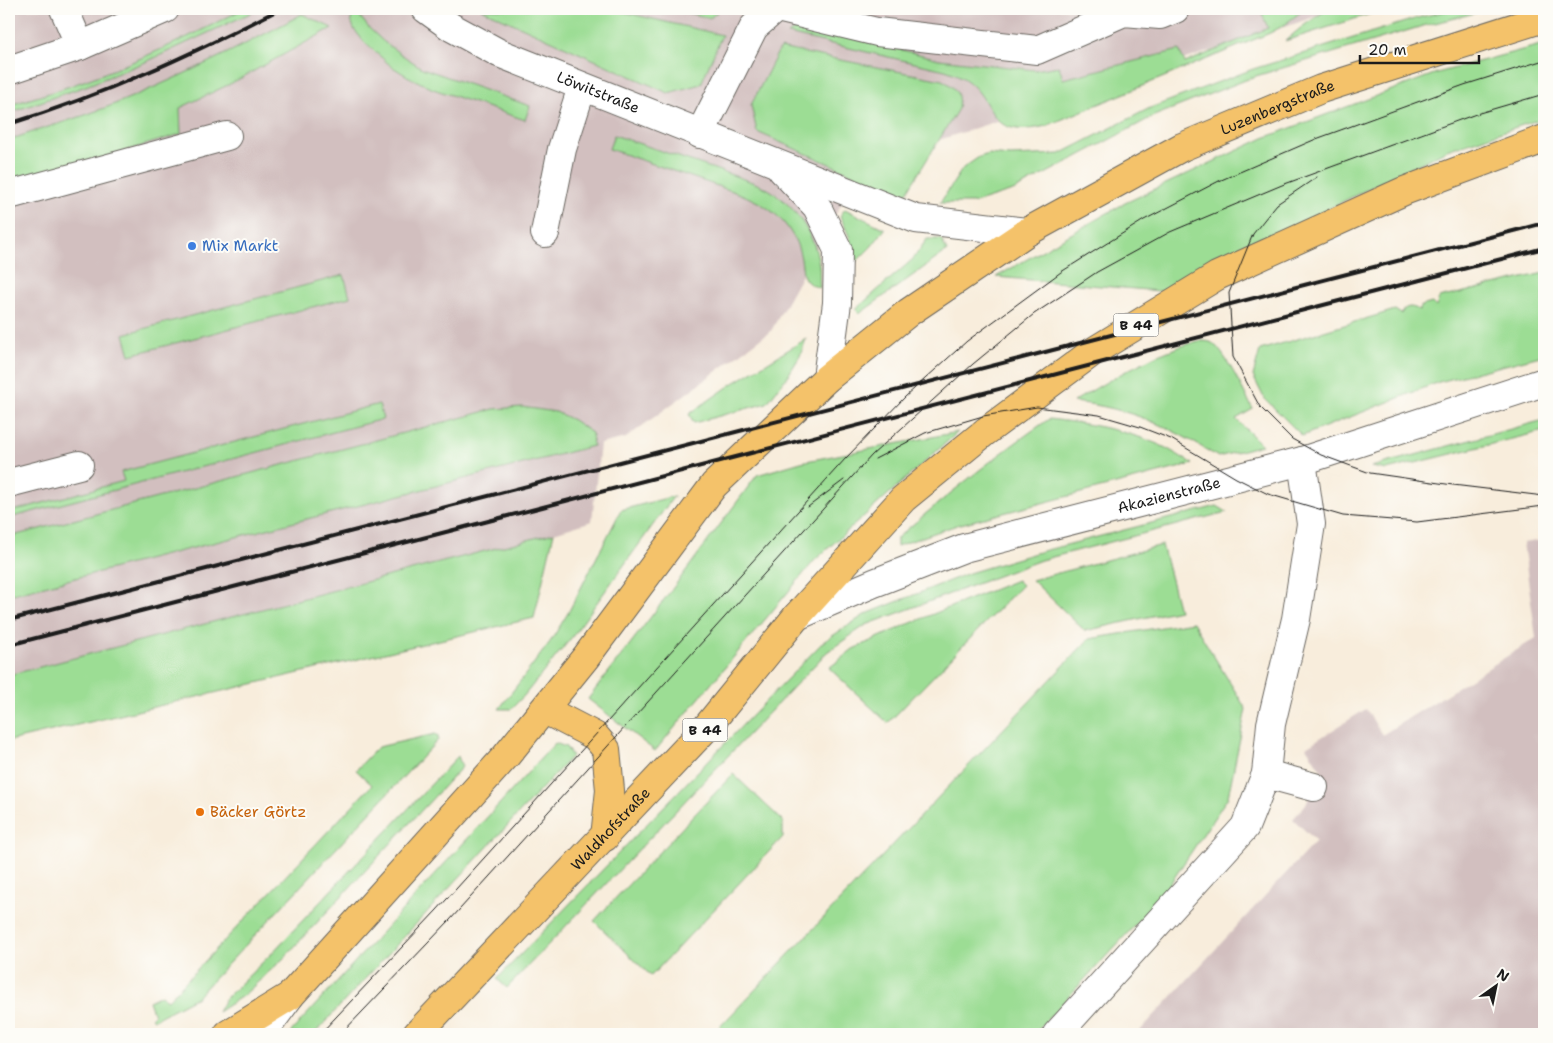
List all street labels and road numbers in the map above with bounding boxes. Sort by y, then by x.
street label: Löwitstraße [554,67,642,118]
street label: Luzenbergstraße [1217,75,1337,140]
road number: B 44 [1114,314,1158,336]
street label: Akazienstraße [1115,472,1223,518]
road number: B 44 [682,718,728,742]
street label: Waldhofstraße [567,783,655,875]

